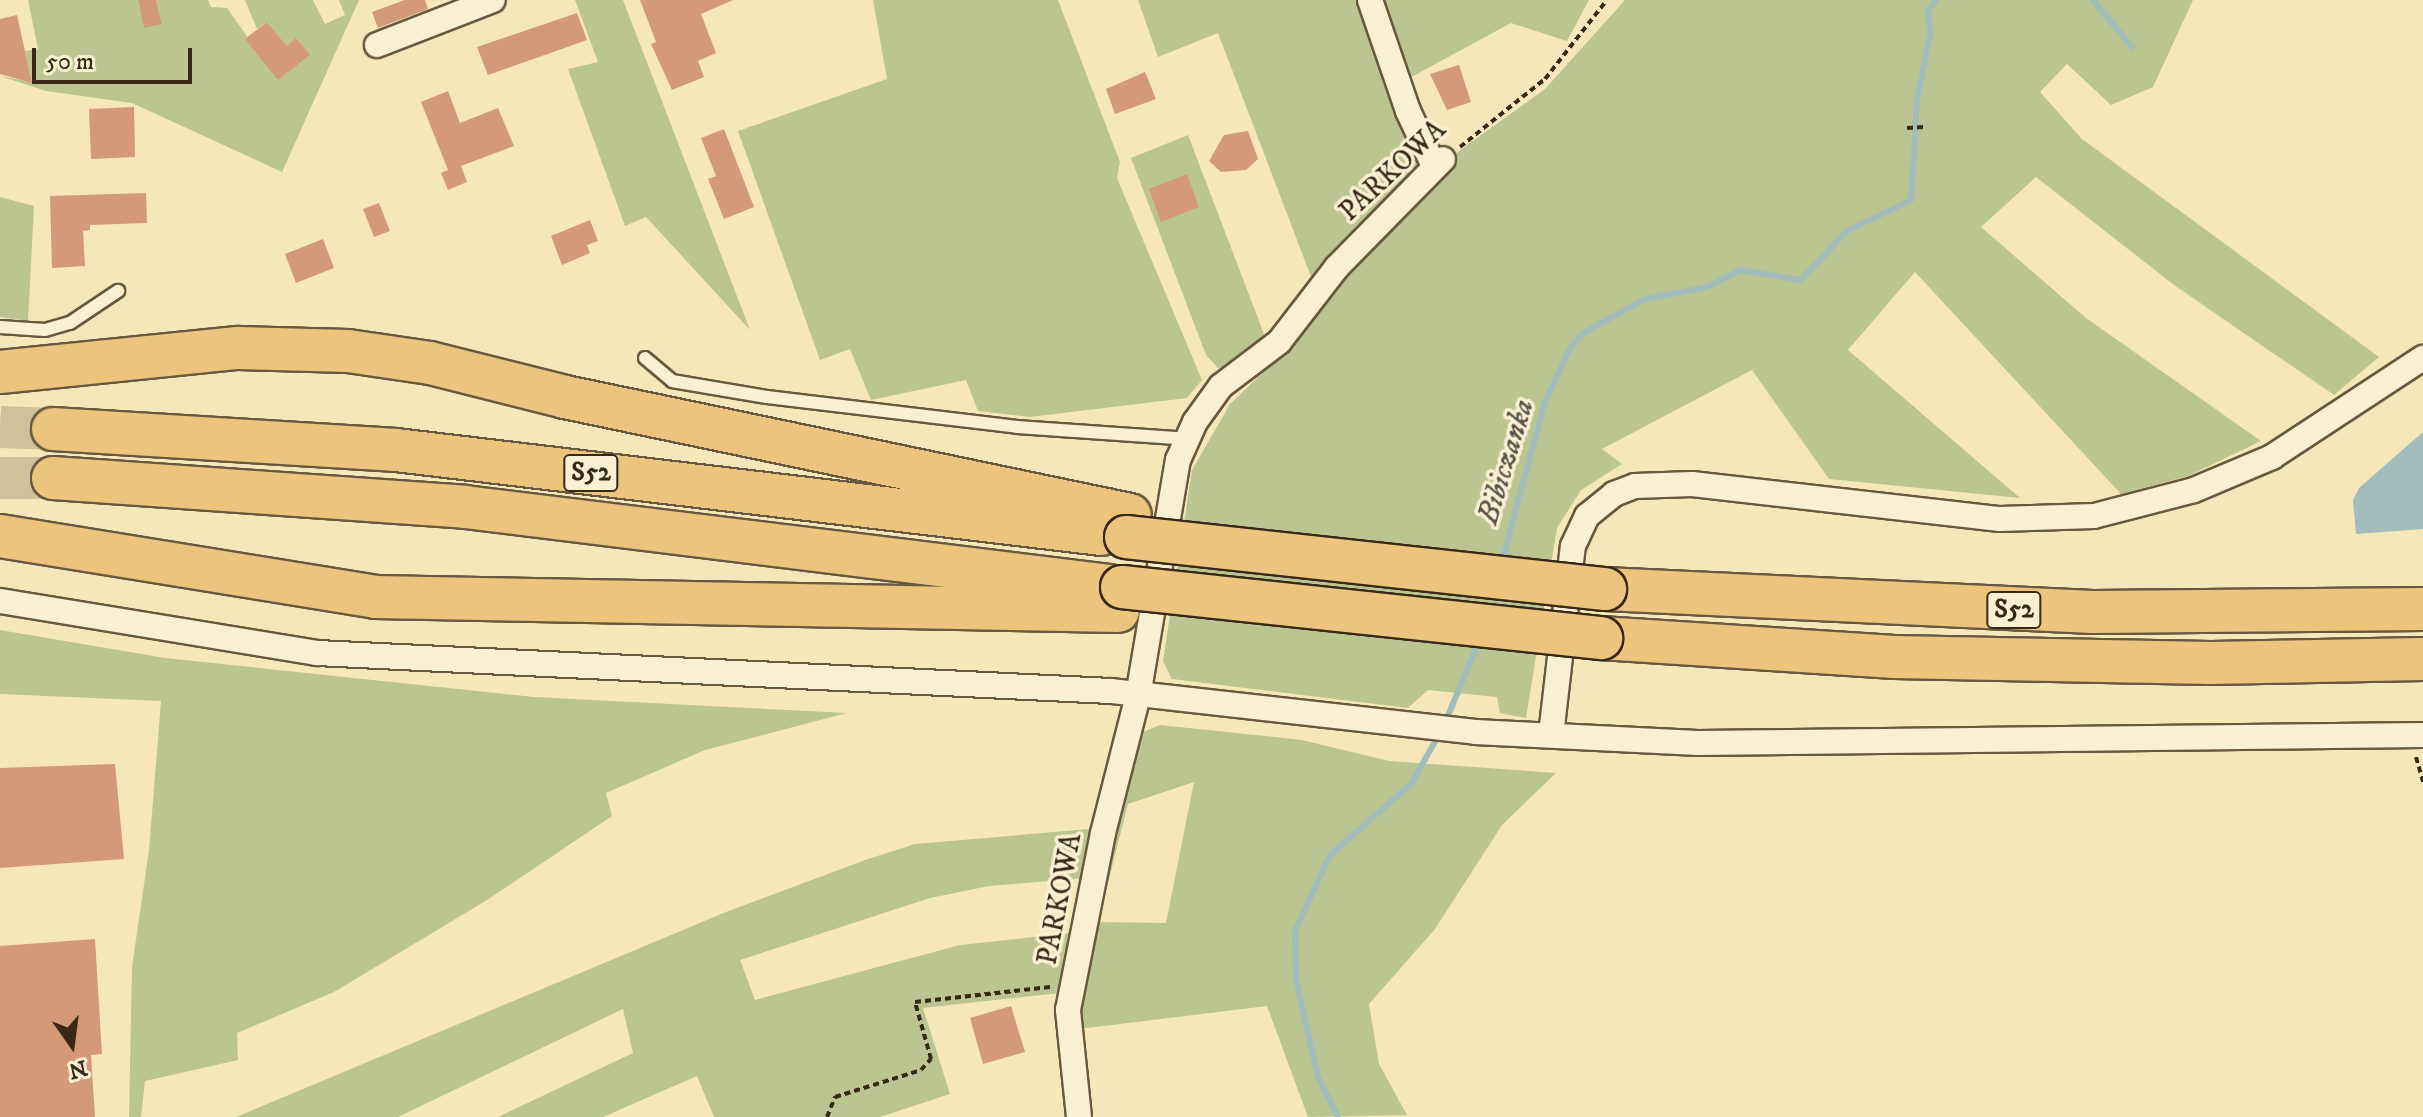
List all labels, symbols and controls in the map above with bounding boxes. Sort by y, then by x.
scale bar [36,32,196,82]
text: 50 m [46,47,94,77]
street label: PARKOWA [1333,113,1453,229]
water label: Bibiczanka [1471,395,1543,529]
road number: S52 [563,451,619,495]
road number: S52 [1986,588,2042,632]
street label: PARKOWA [1031,830,1089,968]
north arrow [32,1005,112,1085]
text: N [66,1053,90,1084]

